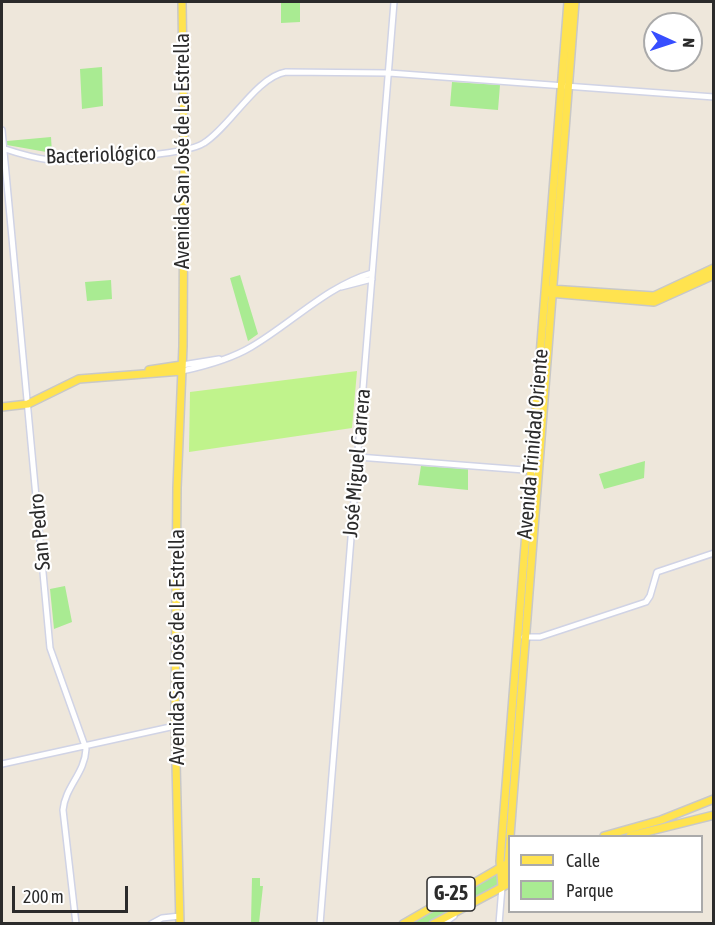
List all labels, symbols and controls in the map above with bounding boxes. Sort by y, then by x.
north arrow [643,12,703,72]
street label: Avenida San José de La Estrella [169,33,195,269]
text: N [680,38,698,48]
street label: Bacteriológico [45,140,157,170]
street label: Avenida Trinidad Oriente [512,348,554,540]
street label: José Miguel Carrera [338,388,376,538]
street label: San Pedro [24,492,56,572]
street label: Avenida San José de La Estrella [164,529,190,765]
legend [508,835,703,913]
text: Calle [566,850,600,871]
scale bar [15,874,130,912]
road number: G-25 [427,877,475,911]
text: Parque [566,880,614,901]
text: 200 m [23,886,64,907]

